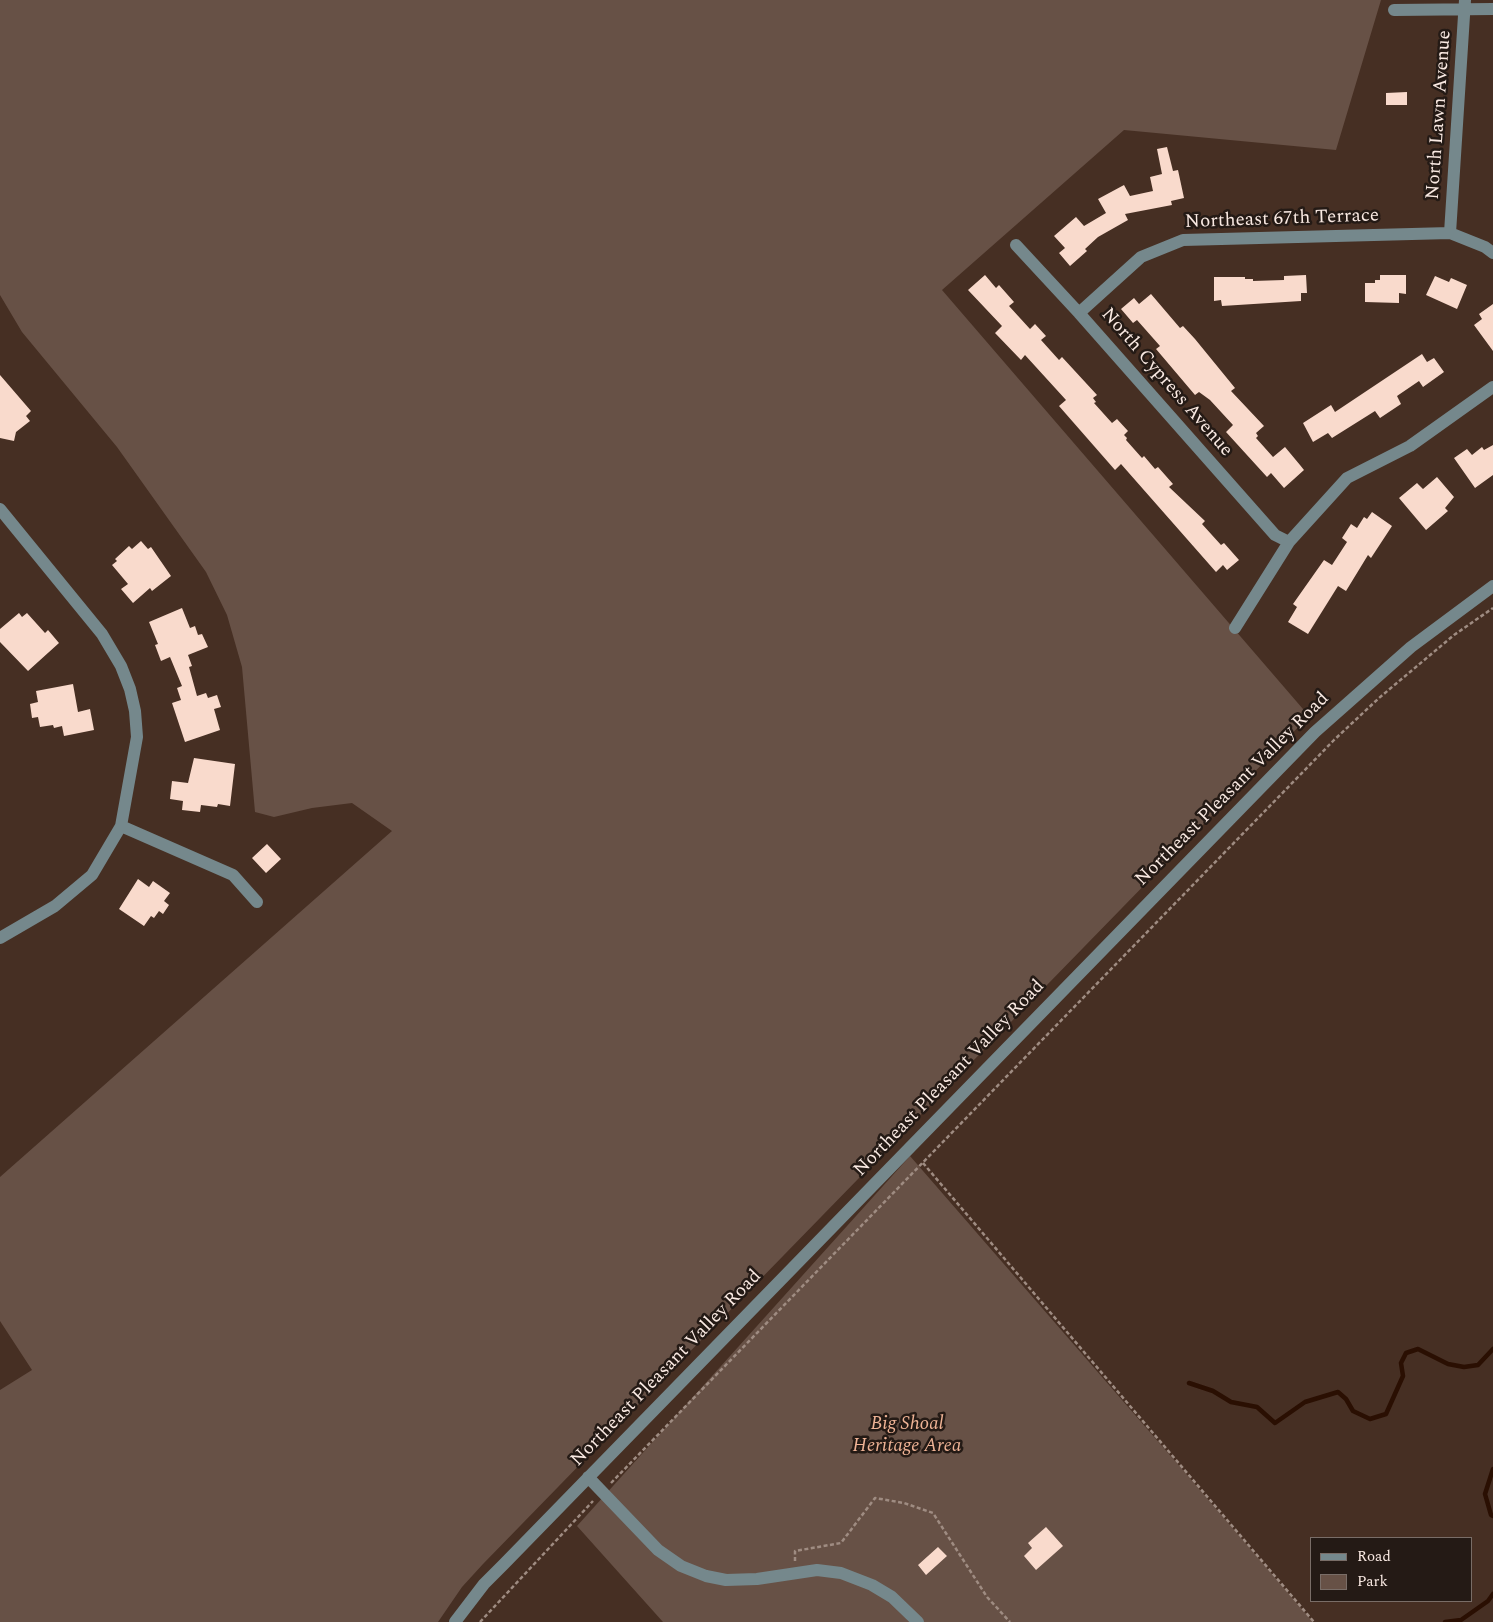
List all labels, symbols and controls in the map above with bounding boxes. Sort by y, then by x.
street label: North Lawn Avenue [1423,30,1457,200]
street label: Northeast 67th Terrace [1185,205,1379,235]
street label: North Cypress Avenue [1095,304,1237,462]
street label: Northeast Pleasant Valley Road [1131,688,1335,892]
street label: Northeast Pleasant Valley Road [850,976,1050,1182]
street label: Northeast Pleasant Valley Road [567,1266,767,1472]
park label: Big Shoal Heritage Area [853,1414,961,1458]
legend [1310,1537,1473,1602]
text: Road [1357,1545,1391,1568]
text: Park [1357,1570,1388,1593]

